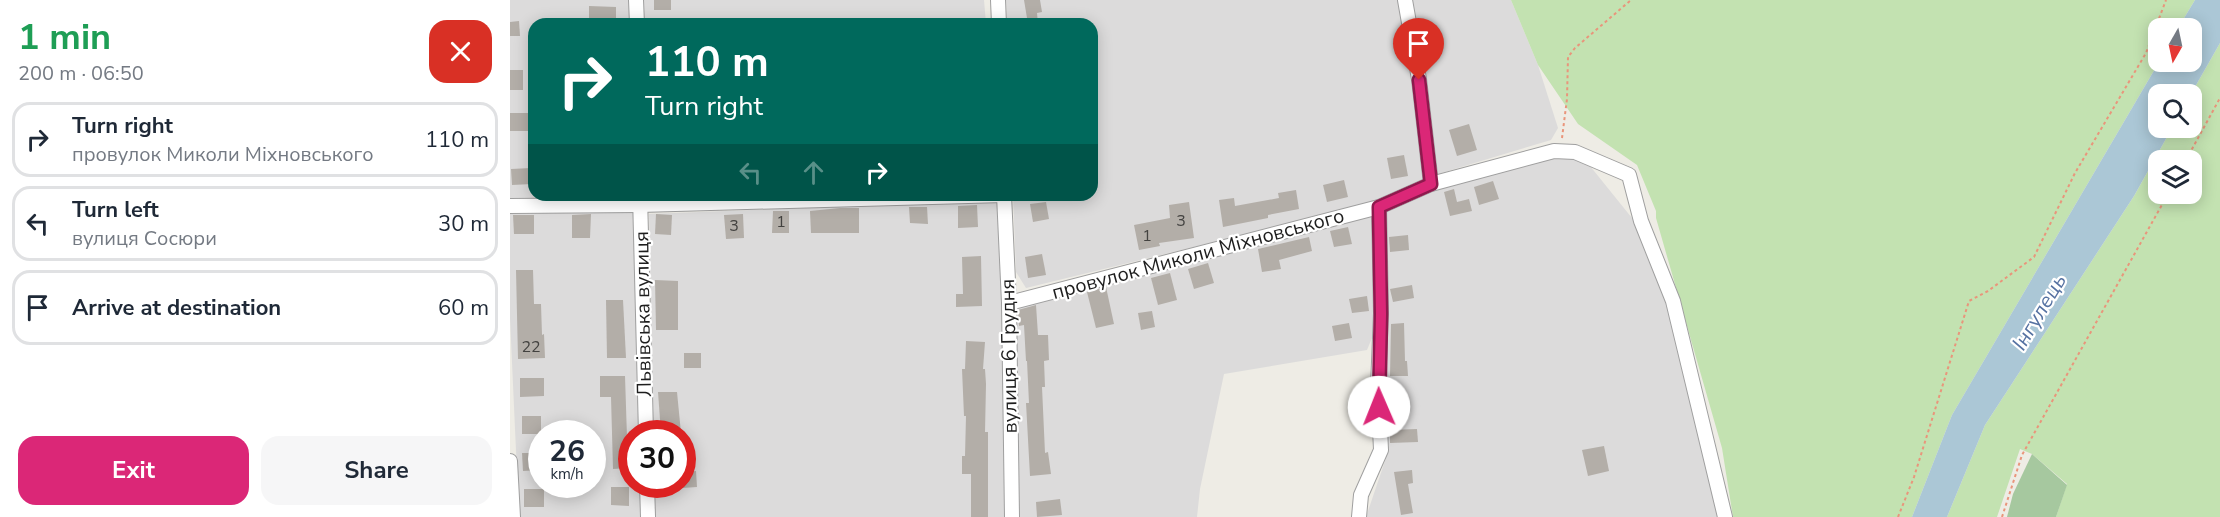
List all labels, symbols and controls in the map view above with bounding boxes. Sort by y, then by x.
text: 1 min [18,13,111,62]
pin [1393,18,1444,80]
north arrow [2148,18,2202,72]
map controls [2148,18,2202,204]
button: close [429,20,492,83]
icon: arrive [1402,27,1435,60]
text: 110 m [645,34,769,91]
icon: right [546,42,624,120]
text: 200 m · 06:50 [18,60,144,87]
button: search [2148,84,2202,138]
text: Turn right [645,88,763,125]
text: Turn right [72,111,173,141]
icon: right [21,123,54,156]
text: 110 m [425,125,489,155]
text: провулок Миколи Міхновського [72,141,374,168]
button: layers [2148,150,2202,204]
icon: left [734,156,767,189]
icon: ahead [797,156,830,189]
icon: right [860,156,893,189]
text: Turn left [72,195,159,225]
street label: провулок Миколи Міхновського [1049,202,1347,306]
icon: left [21,207,54,240]
text: 30 m [438,209,489,239]
house number: 3 [1176,210,1186,232]
house number: 1 [776,211,786,233]
house number: 3 [729,215,739,237]
text: вулиця Сосюри [72,225,217,252]
house number: 1 [1142,225,1152,247]
street label: Львівська вулиця [628,231,658,397]
water label: Інгулець [2005,269,2073,355]
street label: вулиця 6 Грудня [994,278,1024,434]
icon: arrive [21,291,54,324]
text: Arrive at destination [72,293,281,323]
text: 60 m [438,293,489,323]
house number: 22 [521,336,541,358]
position arrow [1347,375,1411,439]
speed limit sign: 30 [618,420,696,498]
text: 26 [549,431,585,472]
button: Exit [18,436,249,505]
button: Share [261,436,492,505]
text: km/h [550,464,584,484]

